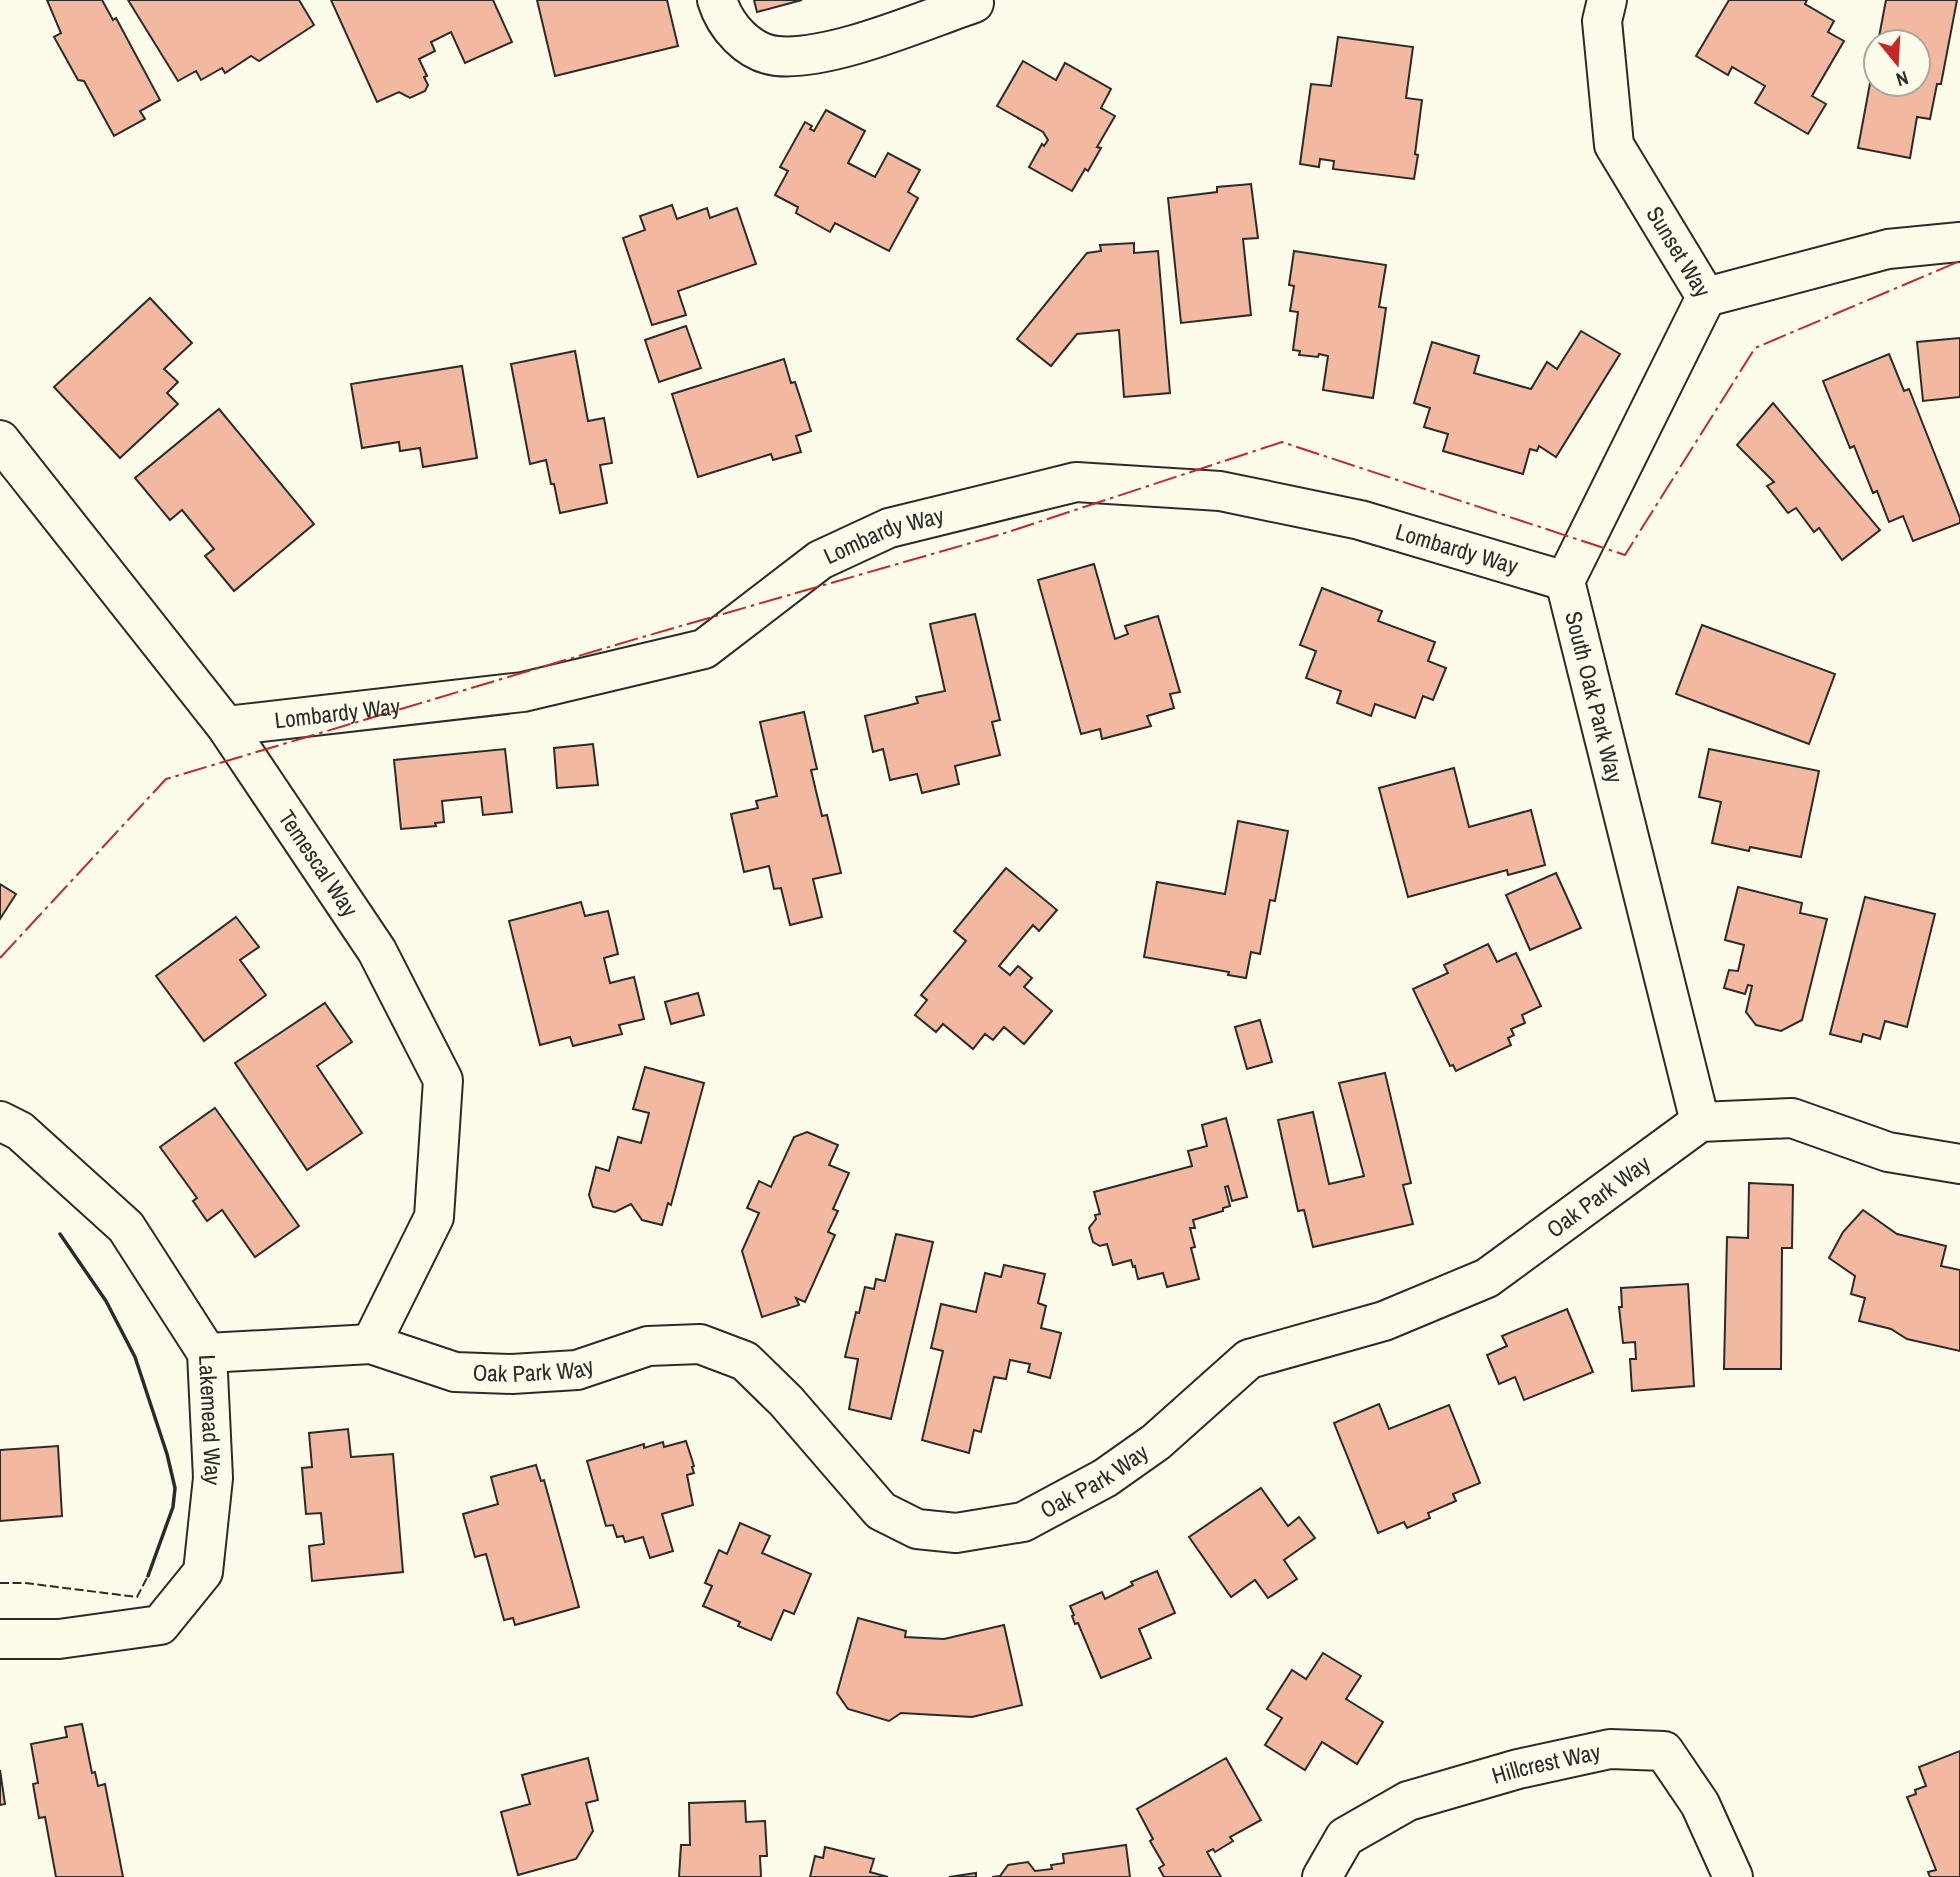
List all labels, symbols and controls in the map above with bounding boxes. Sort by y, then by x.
north arrow [1862,28,1932,98]
text: N [1893,65,1912,93]
street label: Sunset Way [1640,200,1719,303]
street label: Lombardy Way [818,499,947,571]
street label: Lombardy Way [1392,515,1522,581]
street label: South Oak Park Way [1558,608,1631,786]
street label: Lombardy Way [273,690,402,735]
street label: Temescal Way [272,804,366,923]
street label: Oak Park Way [1540,1147,1656,1244]
street label: Oak Park Way [472,1349,598,1389]
street label: Lakemead Way [192,1354,229,1487]
street label: Oak Park Way [1034,1436,1154,1525]
street label: Hillcrest Way [1488,1735,1604,1791]

